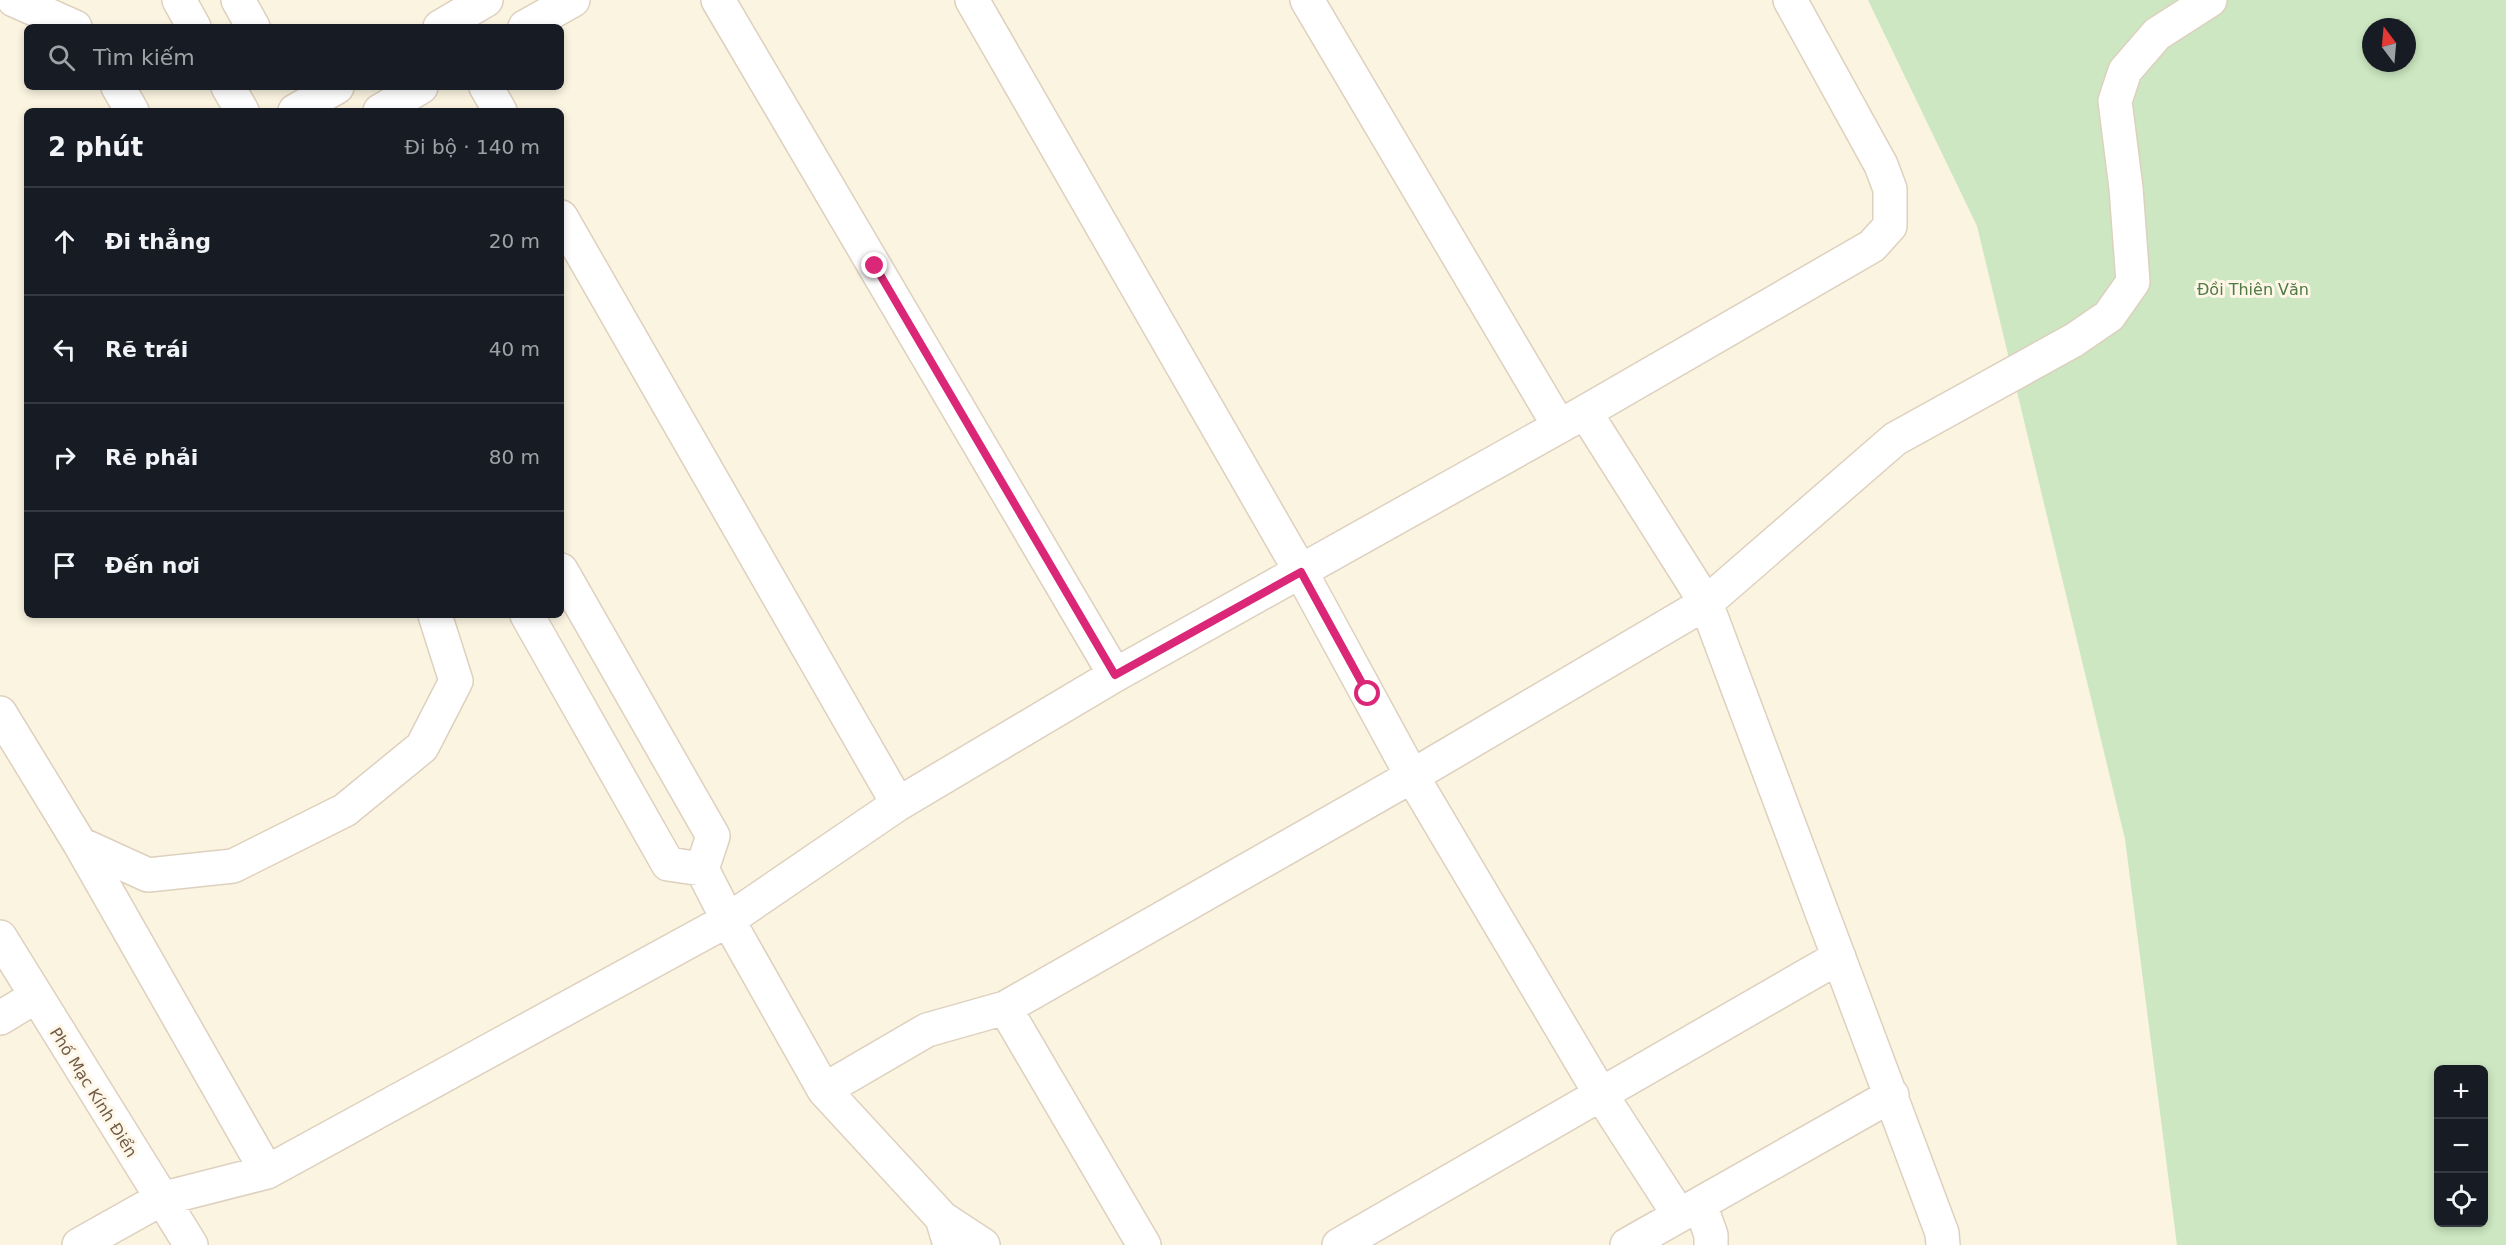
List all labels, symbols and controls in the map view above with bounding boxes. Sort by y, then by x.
north arrow [2362,18,2416,72]
search box [24,24,564,90]
icon: search [45,41,78,74]
text: Tìm kiếm [93,45,195,70]
text: 2 phút [48,132,143,162]
text: Đi bộ · 140 m [405,135,540,159]
icon: ahead [48,225,81,258]
text: Đi thẳng [105,229,211,254]
text: 20 m [489,229,540,253]
route end [861,252,887,278]
park label: Đồi Thiên Văn [2197,280,2309,299]
icon: left [48,333,81,366]
text: Rẽ trái [105,337,188,362]
text: 40 m [489,337,540,361]
icon: right [48,441,81,474]
text: Rẽ phải [105,445,198,470]
text: 80 m [489,445,540,469]
icon: arrive [48,549,81,582]
text: Đến nơi [105,553,200,578]
route start [1354,680,1380,706]
street label: Phố Mạc Kính Điển [46,1024,141,1161]
map controls [2434,1065,2488,1227]
button: + [2434,1065,2488,1119]
button: − [2434,1119,2488,1173]
button: locate [2434,1173,2488,1227]

